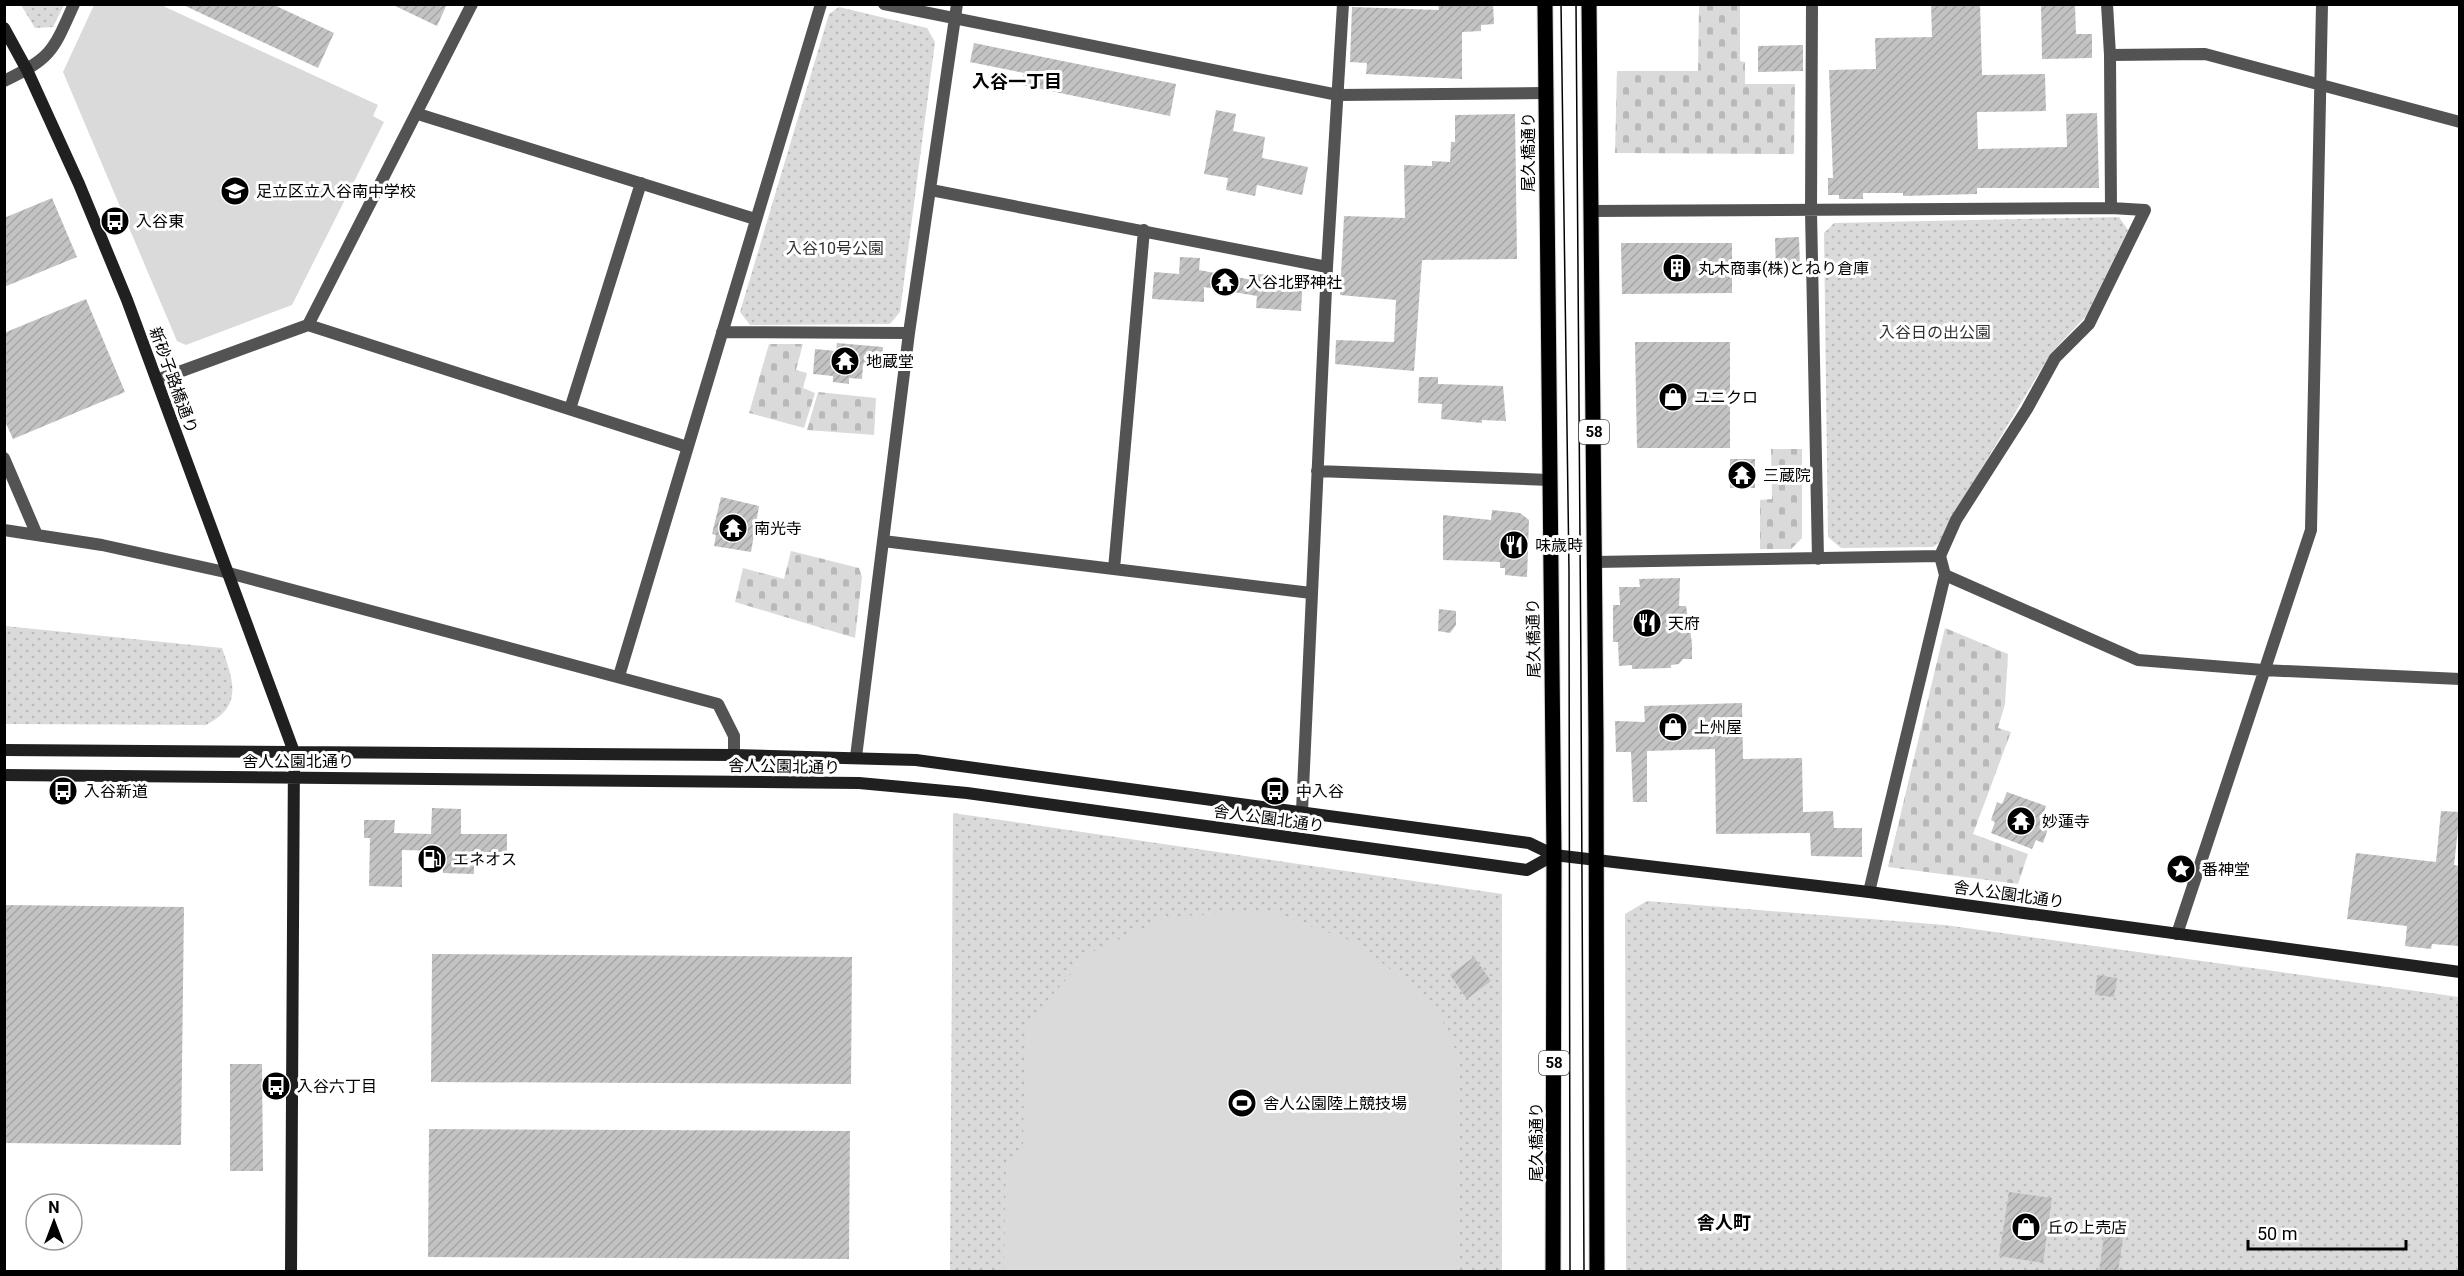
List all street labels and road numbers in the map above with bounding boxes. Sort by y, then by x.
street label: 尾久橋通り [1519,112,1538,192]
street label: 新砂子路橋通り [145,324,202,436]
road number: 58 [1579,420,1609,444]
street label: 尾久橋通り [1523,598,1544,678]
street label: 舎人公園北通り [242,752,354,771]
street label: 舎人公園北通り [728,756,840,777]
street label: 舎人公園北通り [1212,801,1326,836]
street label: 舎人公園北通り [1952,877,2066,912]
road number: 58 [1539,1051,1569,1075]
street label: 尾久橋通り [1527,1102,1546,1182]

